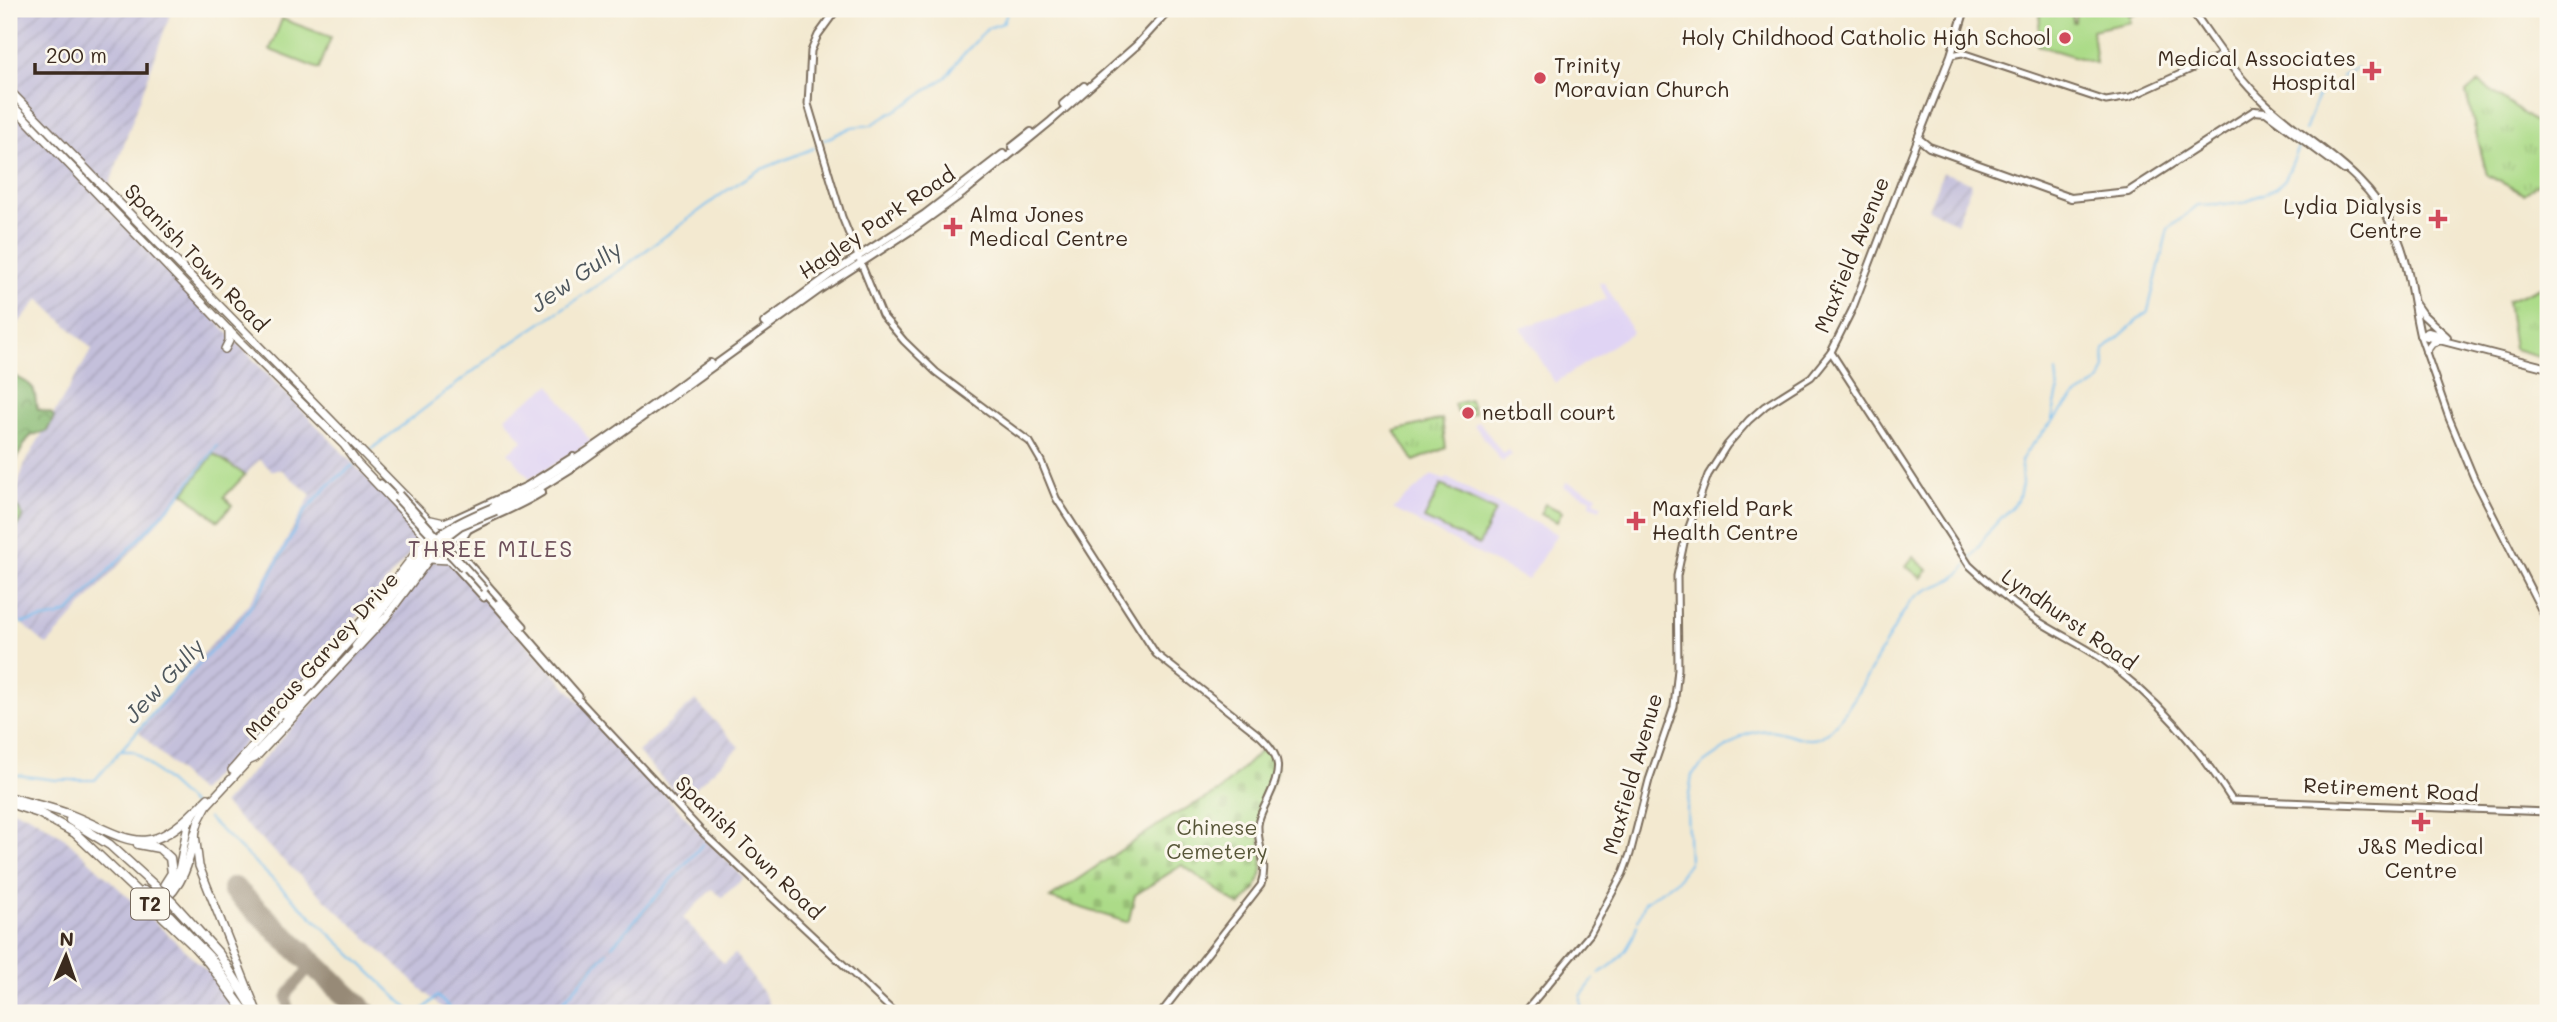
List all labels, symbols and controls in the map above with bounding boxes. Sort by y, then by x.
place label: Holy Childhood Catholic High School [1681,23,2051,50]
marker: Holy Childhood Catholic High School [2057,30,2073,46]
scale bar [35,32,147,76]
text: 200 m [46,41,107,68]
place label: Medical Associates Hospital [2157,44,2356,95]
place label: Trinity Moravian Church [1554,51,1729,102]
marker: Medical Associates Hospital [2362,61,2382,81]
marker: Trinity Moravian Church [1532,70,1548,86]
street label: Hagley Park Road [793,159,959,284]
street label: Maxfield Avenue [1807,172,1894,336]
street label: Spanish Town Road [119,177,275,337]
place label: Lydia Dialysis Centre [2283,192,2422,243]
place label: Alma Jones Medical Centre [969,200,1128,251]
marker: Lydia Dialysis Centre [2428,209,2448,229]
marker: Alma Jones Medical Centre [943,217,963,237]
water label: Jew Gully [524,234,627,319]
place label: netball court [1482,398,1616,425]
marker: netball court [1460,405,1476,421]
place label: Maxfield Park Health Centre [1652,494,1799,545]
marker: Maxfield Park Health Centre [1626,511,1646,531]
district label: THREE MILES [408,533,574,563]
street label: Lyndhurst Road [1997,562,2143,676]
street label: Marcus Garvey Drive [238,565,404,745]
water label: Jew Gully [116,632,210,729]
street label: Maxfield Avenue [1596,690,1667,857]
street label: Spanish Town Road [670,769,830,925]
street label: Retirement Road [2303,770,2479,807]
marker: J&S Medical Centre [2411,812,2431,832]
park label: Chinese Cemetery [1166,813,1268,864]
place label: J&S Medical Centre [2358,832,2484,883]
road number: T2 [131,888,169,920]
north arrow [32,920,102,990]
text: N [59,926,74,951]

